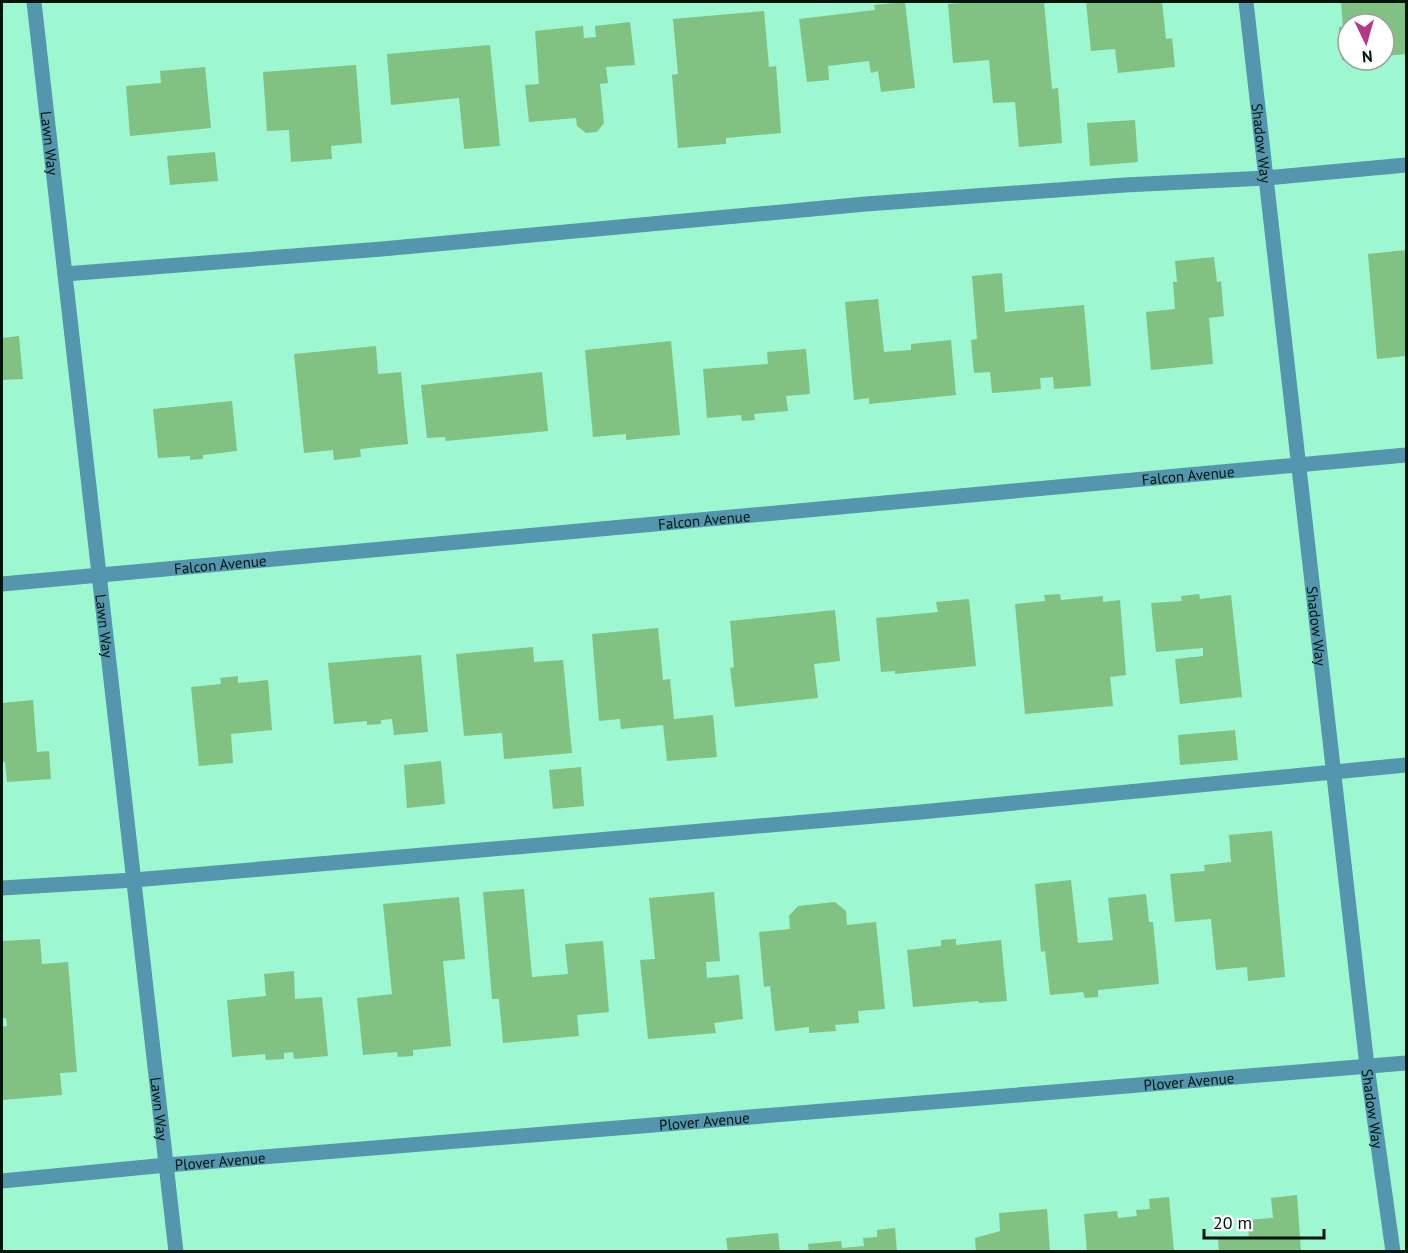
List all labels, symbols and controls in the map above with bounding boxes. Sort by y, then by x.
north arrow [1336,12,1396,72]
text: N [1361,47,1373,67]
street label: Shadow Way [1248,102,1276,184]
street label: Lawn Way [37,110,63,176]
street label: Falcon Avenue [1141,461,1235,489]
street label: Falcon Avenue [657,506,751,533]
street label: Falcon Avenue [173,550,267,578]
street label: Shadow Way [1303,585,1331,667]
street label: Lawn Way [92,593,118,659]
street label: Plover Avenue [1143,1068,1235,1094]
street label: Shadow Way [1358,1068,1388,1150]
street label: Lawn Way [147,1076,173,1142]
street label: Plover Avenue [658,1108,750,1134]
street label: Plover Avenue [174,1147,266,1174]
scale bar [1204,1202,1324,1240]
text: 20 m [1213,1211,1252,1234]

